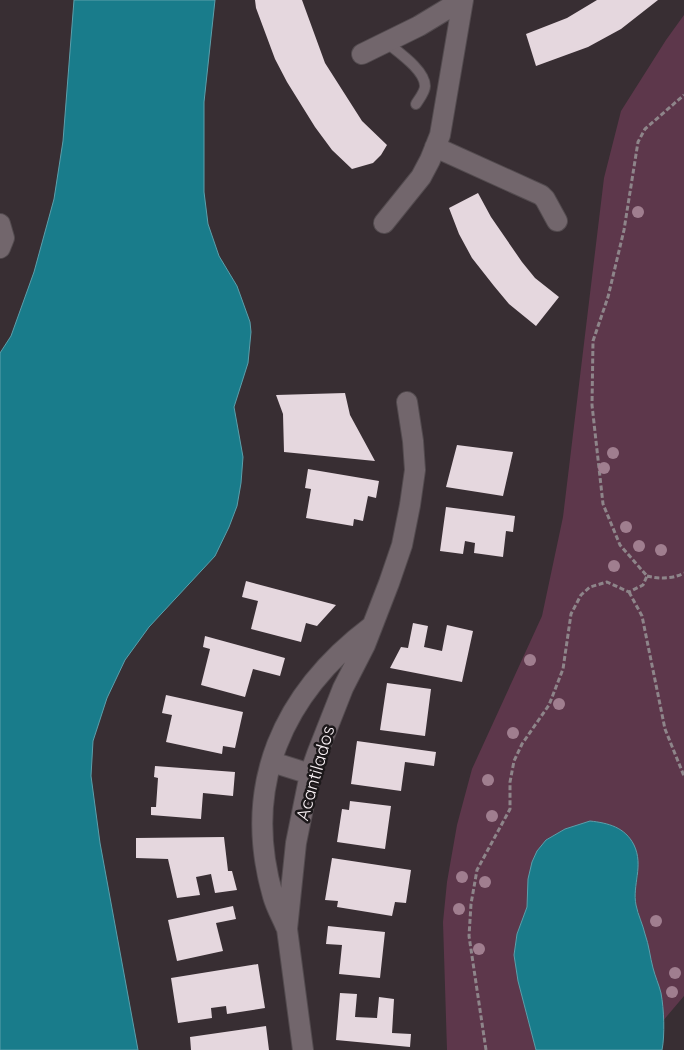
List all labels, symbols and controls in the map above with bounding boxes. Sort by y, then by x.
street label: Acantilados [291,723,339,823]

